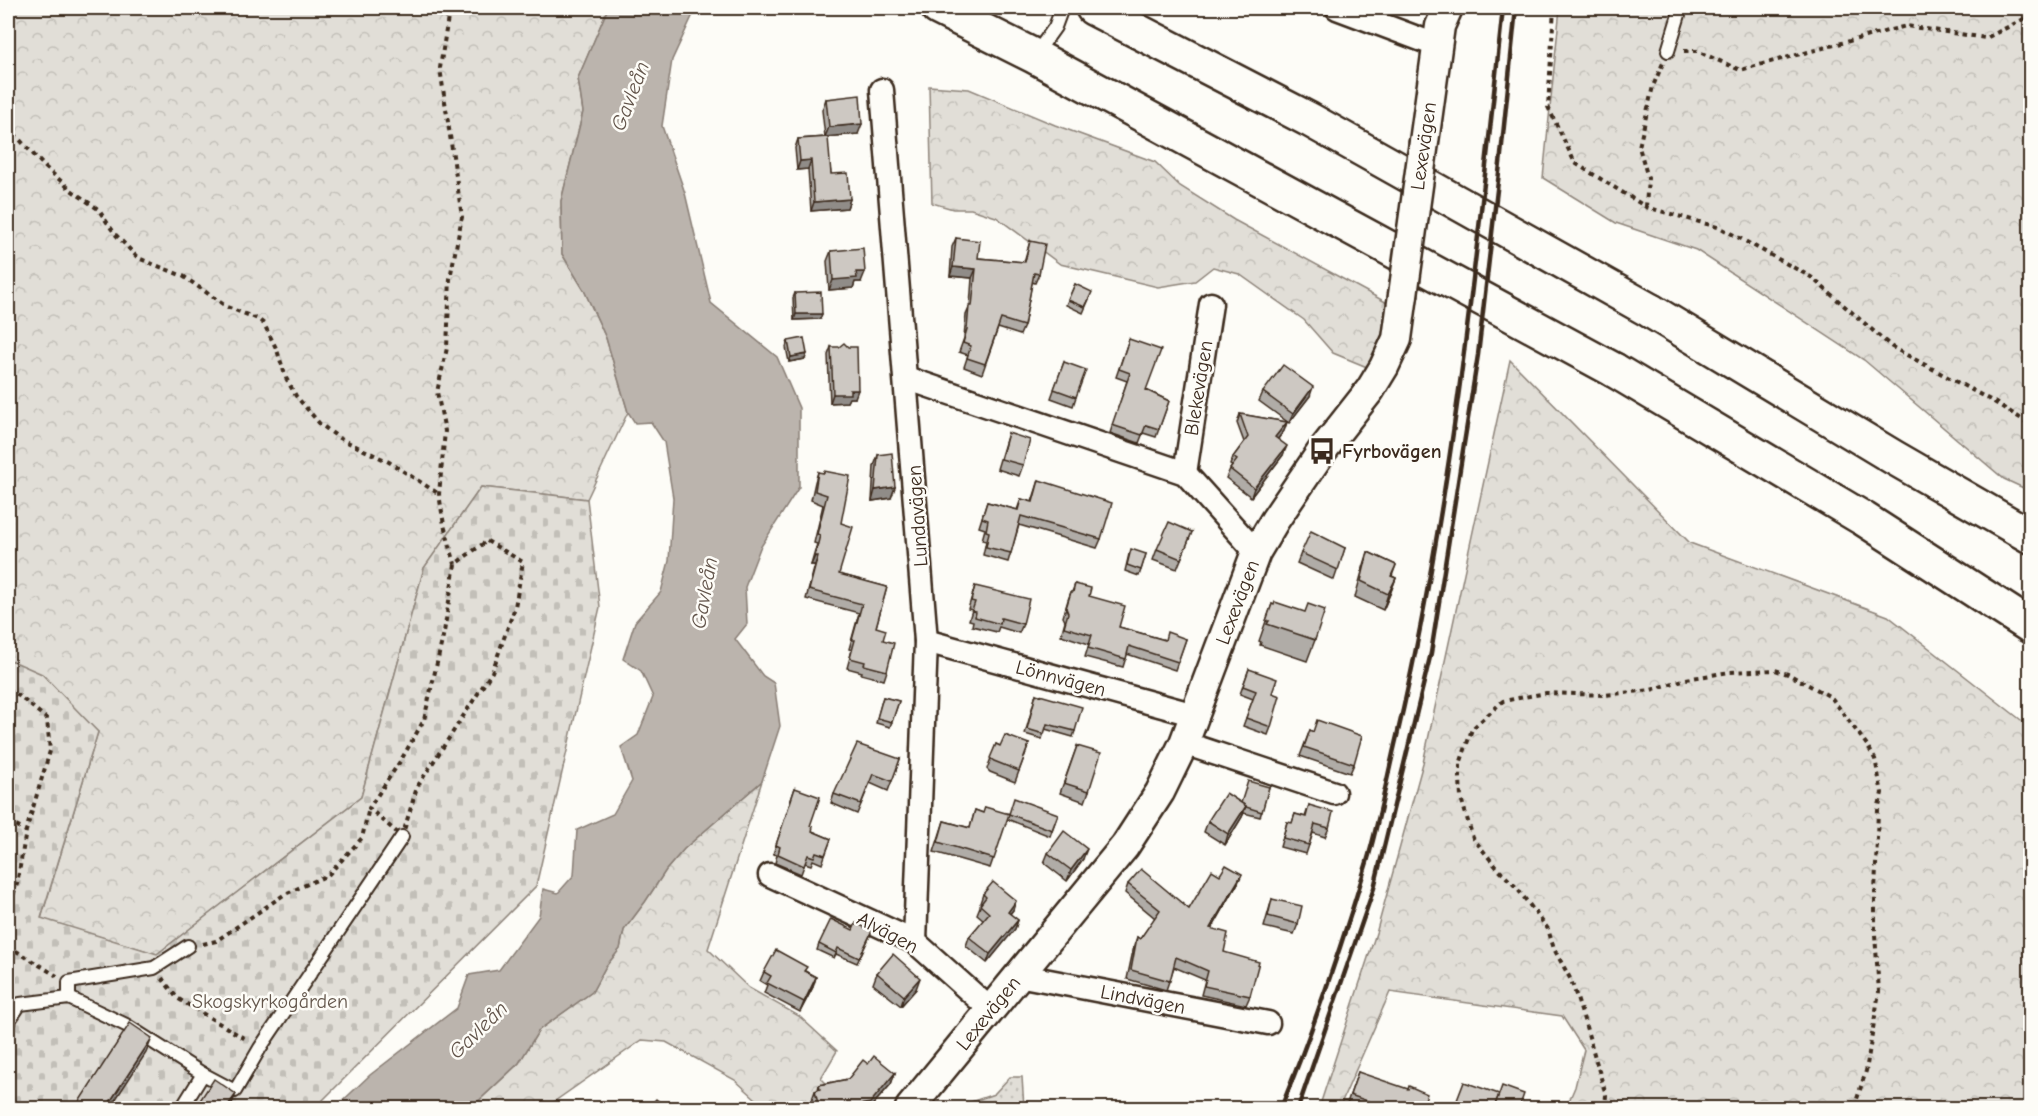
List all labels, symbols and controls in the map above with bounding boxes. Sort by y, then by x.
water label: Gavleån [606,58,654,134]
street label: Lexevägen [1406,101,1441,192]
street label: Blekevägen [1180,339,1217,437]
bus stop icon: Fyrbovägen [1307,436,1337,466]
place label: Fyrbovägen [1342,440,1442,463]
street label: Lundavägen [902,464,933,568]
water label: Gavleån [686,555,722,631]
street label: Lexevägen [1211,557,1264,648]
street label: Lönnvägen [1013,655,1108,702]
street label: Alvägen [853,907,922,958]
street label: Lexevägen [952,972,1025,1055]
street label: Lindvägen [1098,980,1187,1019]
park label: Skogskyrkogården [192,990,348,1013]
water label: Gavleån [444,996,512,1064]

